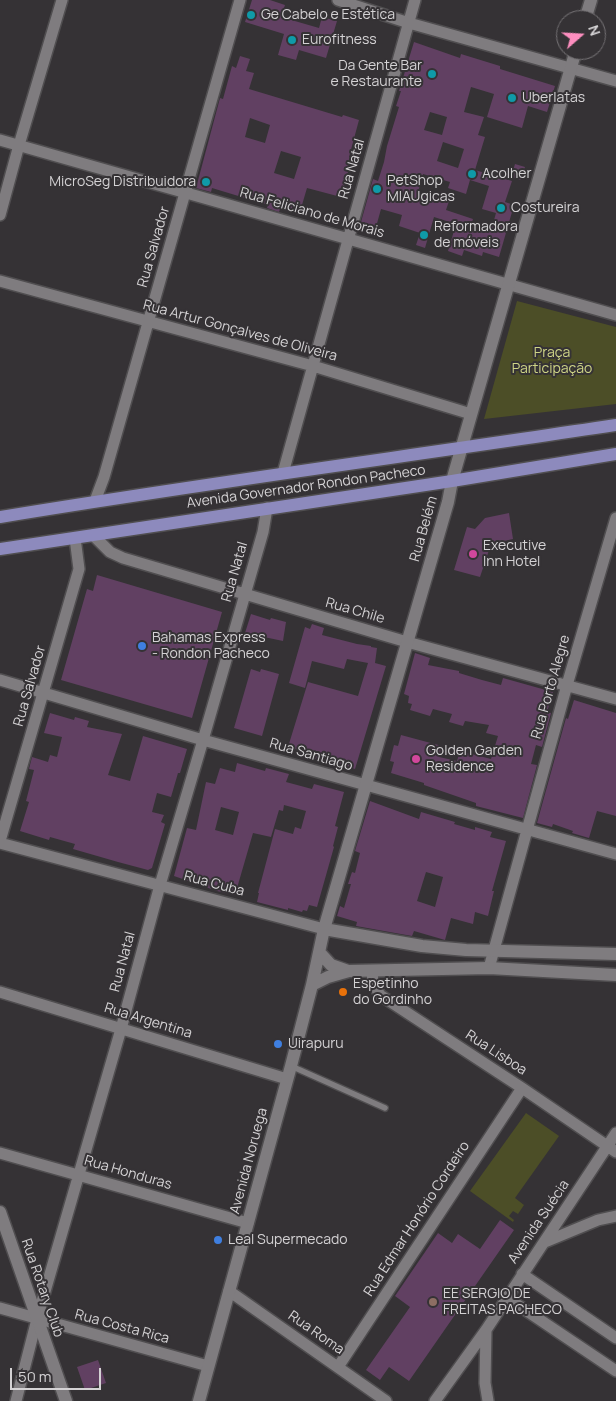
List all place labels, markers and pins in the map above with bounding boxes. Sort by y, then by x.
place label: Ge Cabelo e Estética [261,7,395,23]
marker: Ge Cabelo e Estética [245,9,257,21]
place label: Eurofitness [302,32,377,48]
marker: Eurofitness [286,34,298,46]
place label: Da Gente Bar e Restaurante [331,58,422,90]
marker: Da Gente Bar e Restaurante [426,68,438,80]
place label: Uberlatas [522,90,585,106]
marker: Uberlatas [506,92,518,104]
place label: Acolher [482,166,532,182]
marker: Acolher [466,168,478,180]
place label: PetShop MIAUgicas [387,173,455,206]
place label: MicroSeg Distribuidora [49,174,196,190]
marker: MicroSeg Distribuidora [200,176,212,188]
marker: PetShop MIAUgicas [371,183,383,195]
place label: Costureira [511,200,579,216]
marker: Costureira [495,202,507,214]
place label: Reformadora de móveis [434,219,518,252]
marker: Reformadora de móveis [418,229,430,241]
place label: Executive Inn Hotel [483,538,546,570]
marker: Executive Inn Hotel [467,548,479,560]
place label: Bahamas Express - Rondon Pacheco [152,630,270,662]
marker: Bahamas Express - Rondon Pacheco [136,640,148,652]
place label: Golden Garden Residence [426,743,522,776]
marker: Golden Garden Residence [410,753,422,765]
place label: Espetinho do Gordinho [353,976,432,1009]
marker: Espetinho do Gordinho [337,986,349,998]
place label: Uirapuru [288,1036,344,1052]
marker: Uirapuru [272,1038,284,1050]
place label: Leal Supermecado [228,1232,348,1248]
marker: Leal Supermecado [212,1234,224,1246]
place label: EE SERGIO DE FREITAS PACHECO [443,1286,562,1318]
marker: EE SERGIO DE FREITAS PACHECO [427,1296,439,1308]

